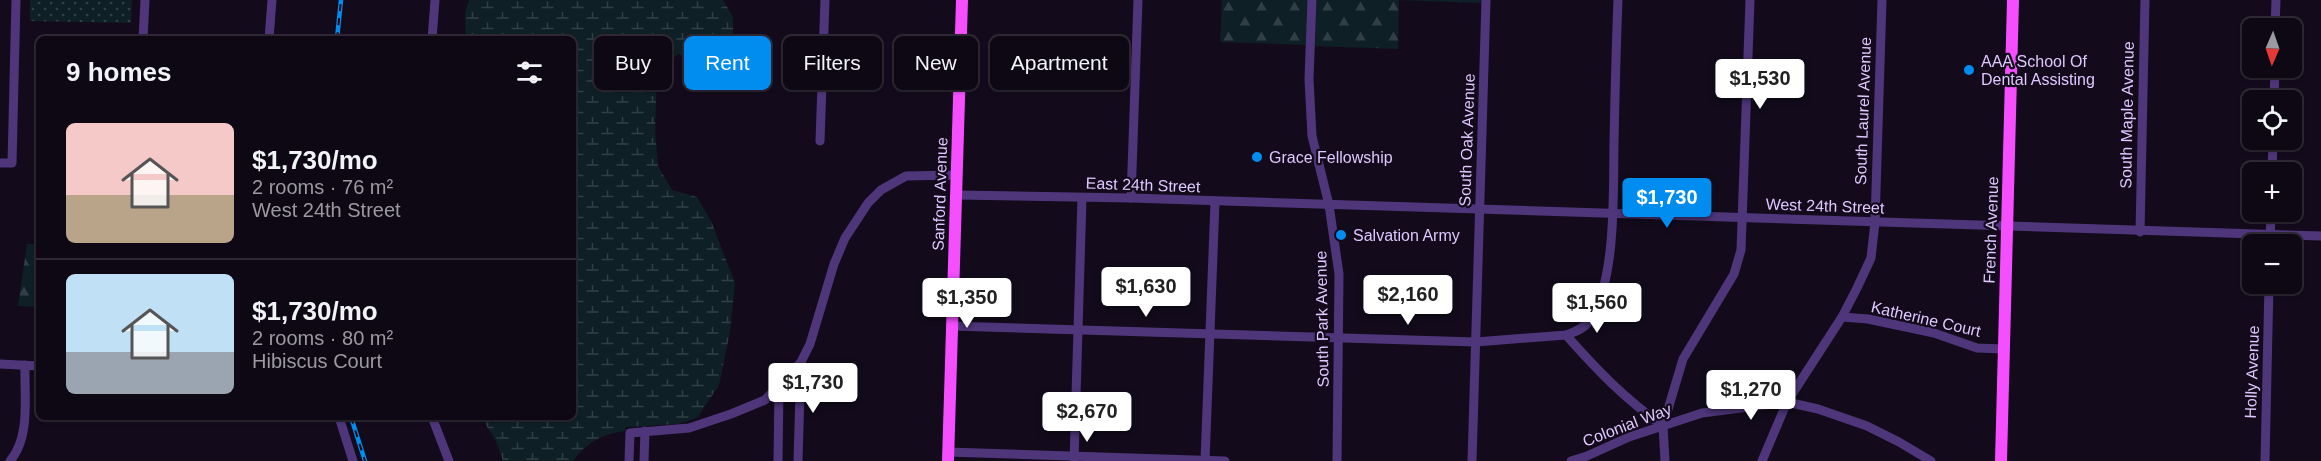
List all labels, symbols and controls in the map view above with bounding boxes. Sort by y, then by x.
north arrow [2242,18,2302,78]
map controls [2242,18,2302,294]
chip: Buy [594,36,672,90]
chip: Rent [684,36,771,90]
chip: Filters [783,36,882,90]
chip: New [894,36,978,90]
chip: Apartment [990,36,1129,90]
street label: South Laurel Avenue [1852,37,1874,185]
street label: South Maple Avenue [2117,41,2137,189]
place label: AAA School Of Dental Assisting [1981,53,2095,88]
icon: filters [513,56,546,89]
text: 9 homes [66,57,172,87]
pin: $1,530 [1711,59,1809,110]
marker: AAA School Of Dental Assisting [1962,63,1976,77]
text: $1,530 [1729,67,1791,89]
street label: South Oak Avenue [1456,73,1478,207]
button: locate [2242,90,2302,150]
street label: Sanford Avenue [930,137,950,251]
text: $1,730/mo [252,145,378,175]
icon: home [114,147,186,219]
place label: Grace Fellowship [1269,149,1393,166]
marker: Grace Fellowship [1250,150,1264,164]
button: + [2242,162,2302,222]
street label: East 24th Street [1085,175,1201,196]
text: 2 rooms · 76 m² [252,176,393,198]
street label: French Avenue [1981,176,2001,284]
pin: $1,730 [1618,178,1716,229]
text: $1,730 [1636,186,1698,208]
street label: West 24th Street [1765,195,1885,217]
text: West 24th Street [252,199,401,221]
place label: Salvation Army [1353,227,1460,244]
marker: Salvation Army [1334,228,1348,242]
button: − [2242,234,2302,294]
street label: South Park Avenue [1312,250,1332,387]
pin: $1,630 [1097,267,1195,318]
text: $1,630 [1115,275,1177,297]
pin: $2,160 [1359,275,1457,326]
pin: $1,350 [918,278,1016,329]
text: $2,160 [1377,283,1439,305]
pin: $1,560 [1548,283,1646,334]
text: $1,350 [936,286,998,308]
text: $1,560 [1566,291,1628,313]
text: $1,730/mo [252,296,378,326]
icon: home [114,298,186,370]
street label: Katherine Court [1869,298,1983,340]
street label: Holly Avenue [2242,325,2262,419]
text: 2 rooms · 80 m² [252,327,393,349]
text: Hibiscus Court [252,350,382,372]
pin: $1,730 [764,363,862,414]
pin: $1,270 [1702,370,1800,421]
text: $1,730 [782,371,844,393]
text: $1,270 [1720,378,1782,400]
pin: $2,670 [1038,392,1136,443]
text: $2,670 [1056,400,1118,422]
street label: Colonial Way [1580,400,1674,450]

